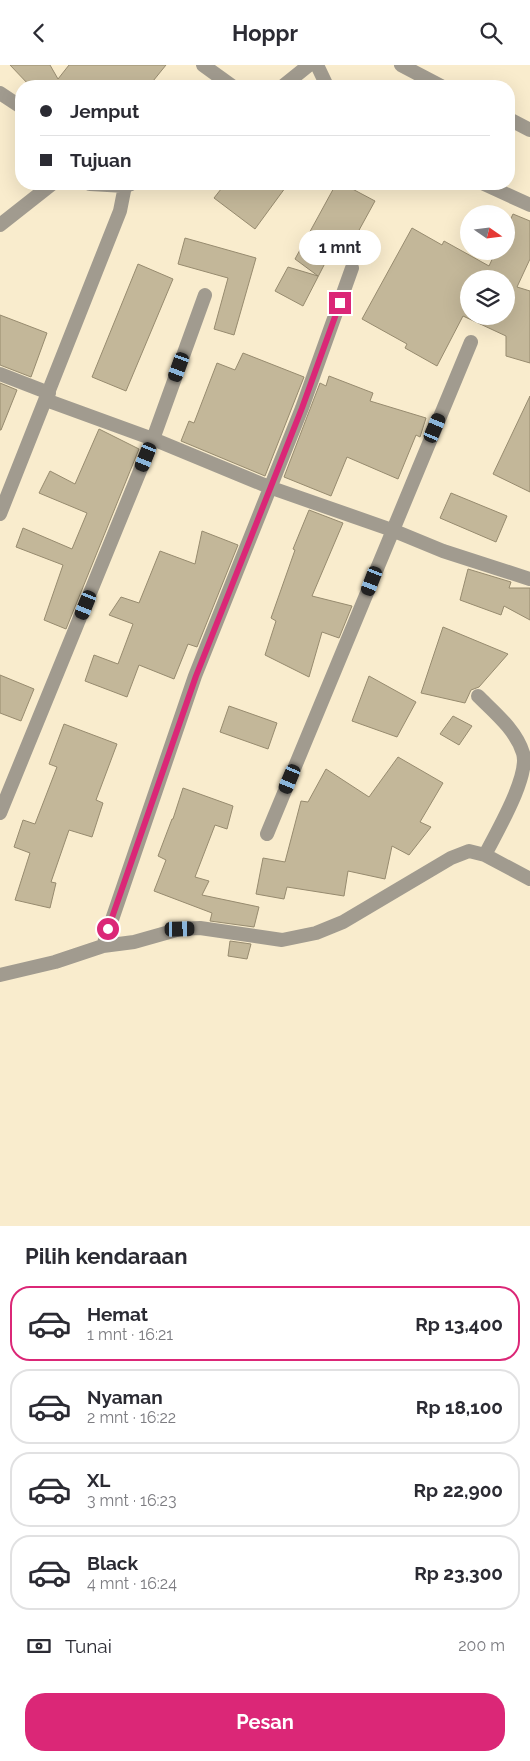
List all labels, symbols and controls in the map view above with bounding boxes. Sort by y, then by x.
icon: back [25,19,53,47]
icon: search [477,19,505,47]
text: Hoppr [232,20,298,46]
text: Jemput [70,100,139,122]
text: Tujuan [70,149,131,171]
north arrow [460,205,515,260]
map controls [460,205,515,325]
callout: 1 mnt [299,231,381,265]
text: 1 mnt [319,238,361,257]
button: layers [460,270,515,325]
route end [329,292,351,314]
car [166,350,191,384]
car [422,411,447,445]
car [133,440,158,474]
car [359,564,384,598]
car [73,588,98,622]
car [277,762,302,796]
route start [97,918,119,940]
car [164,921,195,937]
text: Pilih kendaraan [25,1243,187,1269]
icon: car [27,1301,72,1346]
text: Hemat [87,1303,148,1325]
text: Rp 13,400 [415,1313,503,1335]
text: 1 mnt · 16:21 [87,1325,173,1344]
icon: car [27,1384,72,1429]
text: Nyaman [87,1386,163,1408]
text: Rp 18,100 [416,1396,503,1418]
text: 2 mnt · 16:22 [87,1408,176,1427]
icon: car [27,1467,72,1512]
text: XL [87,1469,110,1491]
text: Rp 22,900 [413,1479,503,1501]
text: 3 mnt · 16:23 [87,1491,177,1510]
icon: car [27,1550,72,1595]
text: Black [87,1552,138,1574]
text: Rp 23,300 [414,1562,503,1584]
text: 4 mnt · 16:24 [87,1574,177,1593]
icon: cash [25,1632,53,1660]
text: Tunai [65,1635,112,1657]
text: 200 m [458,1636,505,1655]
button: Pesan [25,1693,505,1751]

